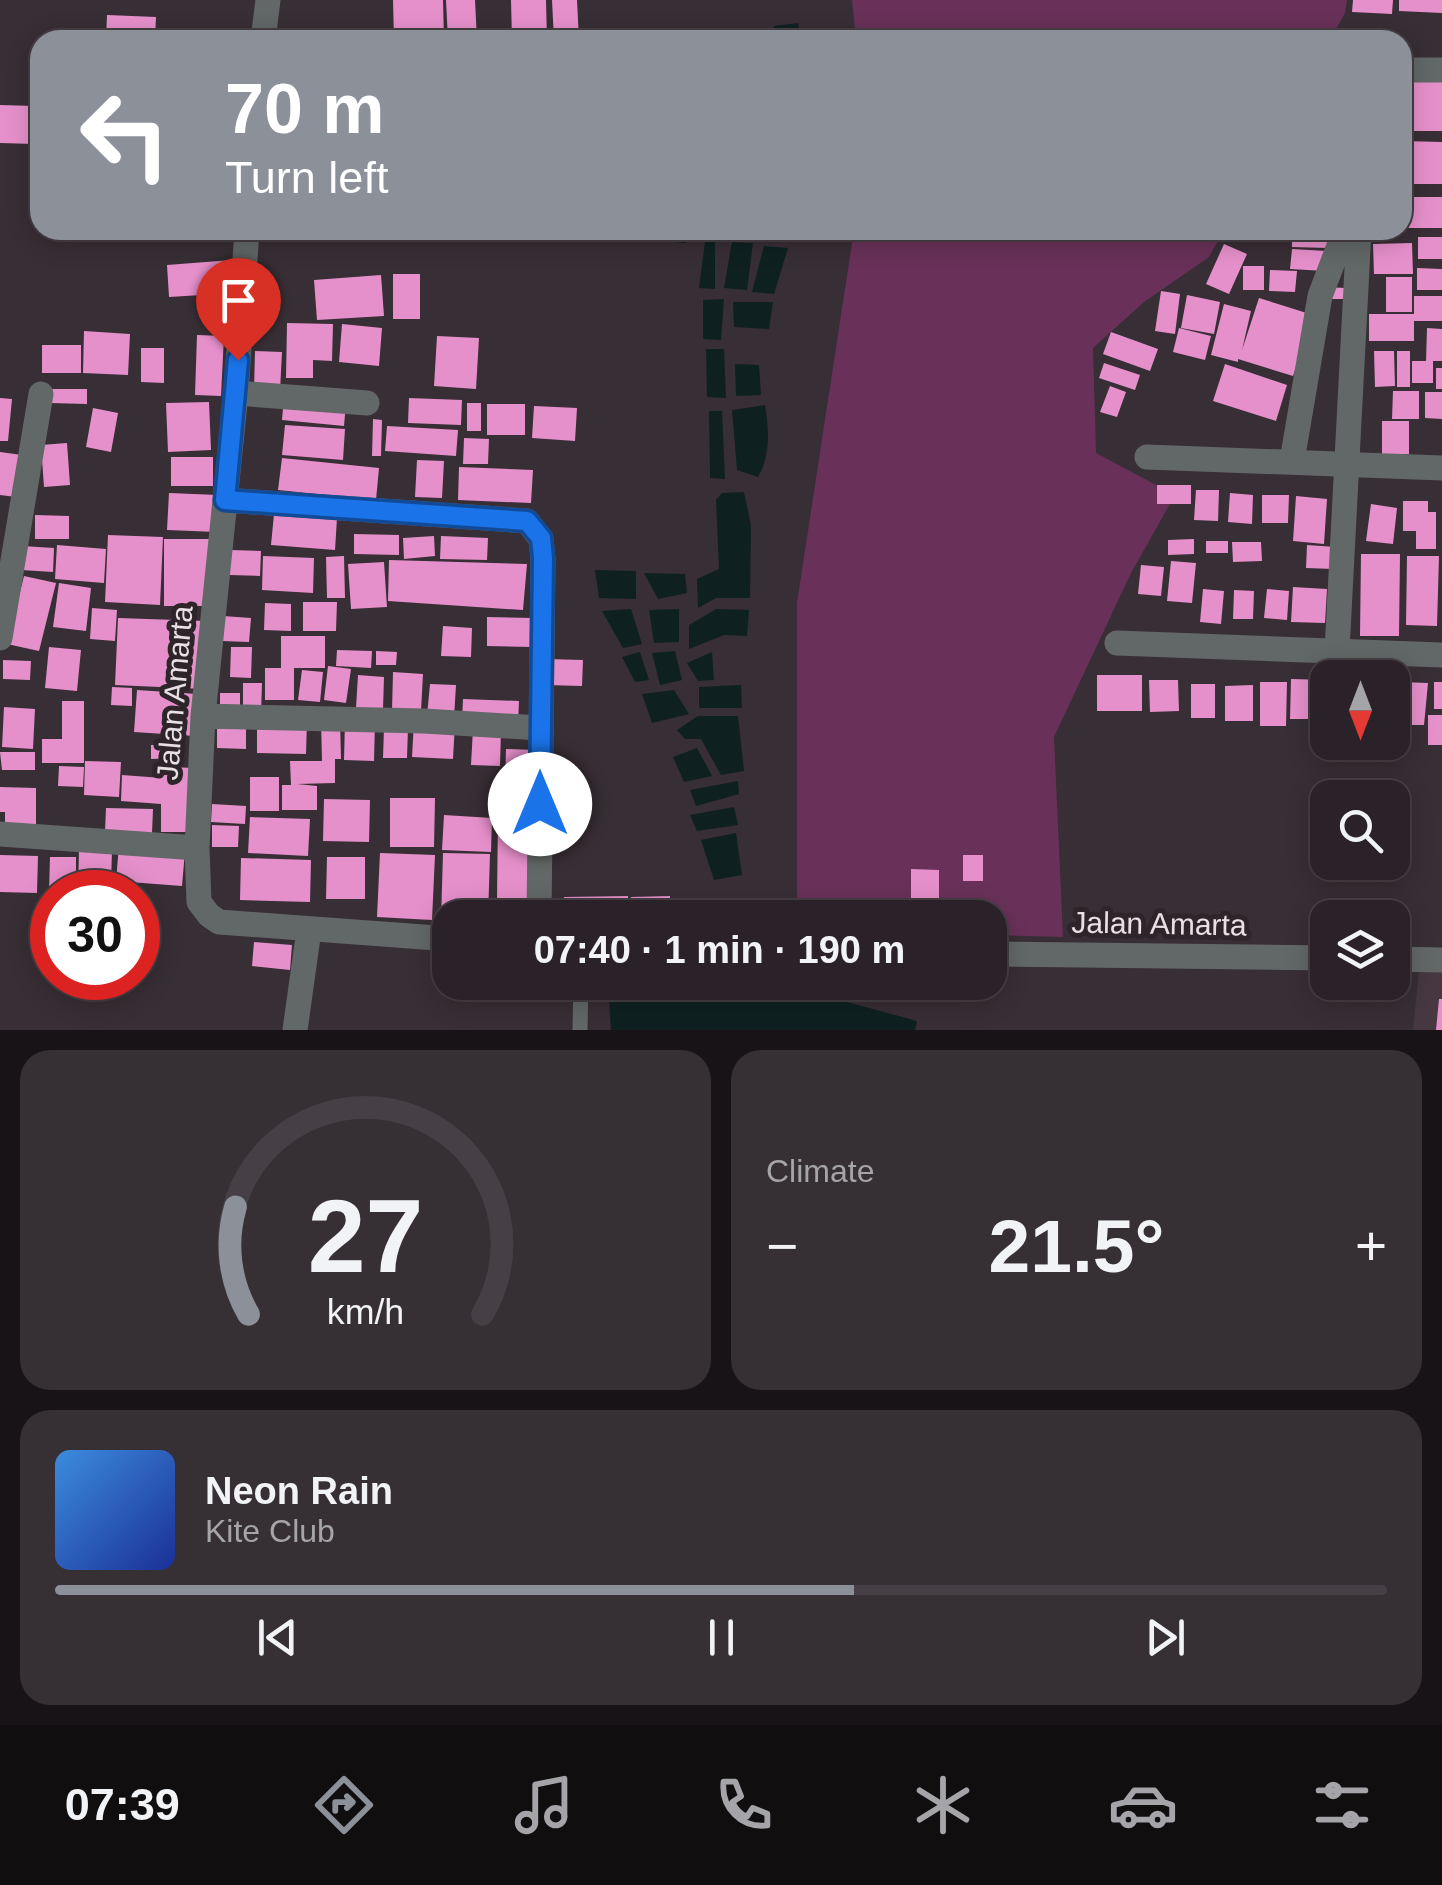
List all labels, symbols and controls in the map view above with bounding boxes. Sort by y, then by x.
icon: left [60,70,190,200]
text: 70 m [225,70,385,148]
text: Turn left [225,152,388,203]
pin [196,258,281,361]
icon: arrive [211,273,266,328]
street label: Jalan Amarta [150,604,199,782]
north arrow [1310,660,1410,760]
map controls [1310,660,1410,1000]
position arrow [488,752,592,856]
button: search [1310,780,1410,880]
speed limit sign: 30 [30,870,160,1000]
button: layers [1310,900,1410,1000]
street label: Jalan Amarta [1071,905,1247,942]
text: 07:40 · 1 min · 190 m [534,929,905,971]
text: Climate [766,1153,874,1189]
text: 27 [308,1178,423,1294]
text: 21.5° [989,1204,1164,1288]
text: − [766,1215,798,1277]
text: + [1355,1215,1387,1277]
text: km/h [327,1292,404,1332]
text: Neon Rain [205,1470,393,1512]
text: Kite Club [205,1513,335,1549]
icon: previous [250,1610,305,1665]
icon: pause [694,1610,749,1665]
icon: next [1138,1610,1193,1665]
icon: directions [309,1770,379,1840]
icon: music [509,1770,579,1840]
icon: phone [709,1770,779,1840]
icon: climate [908,1770,978,1840]
icon: car [1108,1770,1178,1840]
icon: filters [1307,1770,1377,1840]
text: 07:39 [65,1779,180,1830]

